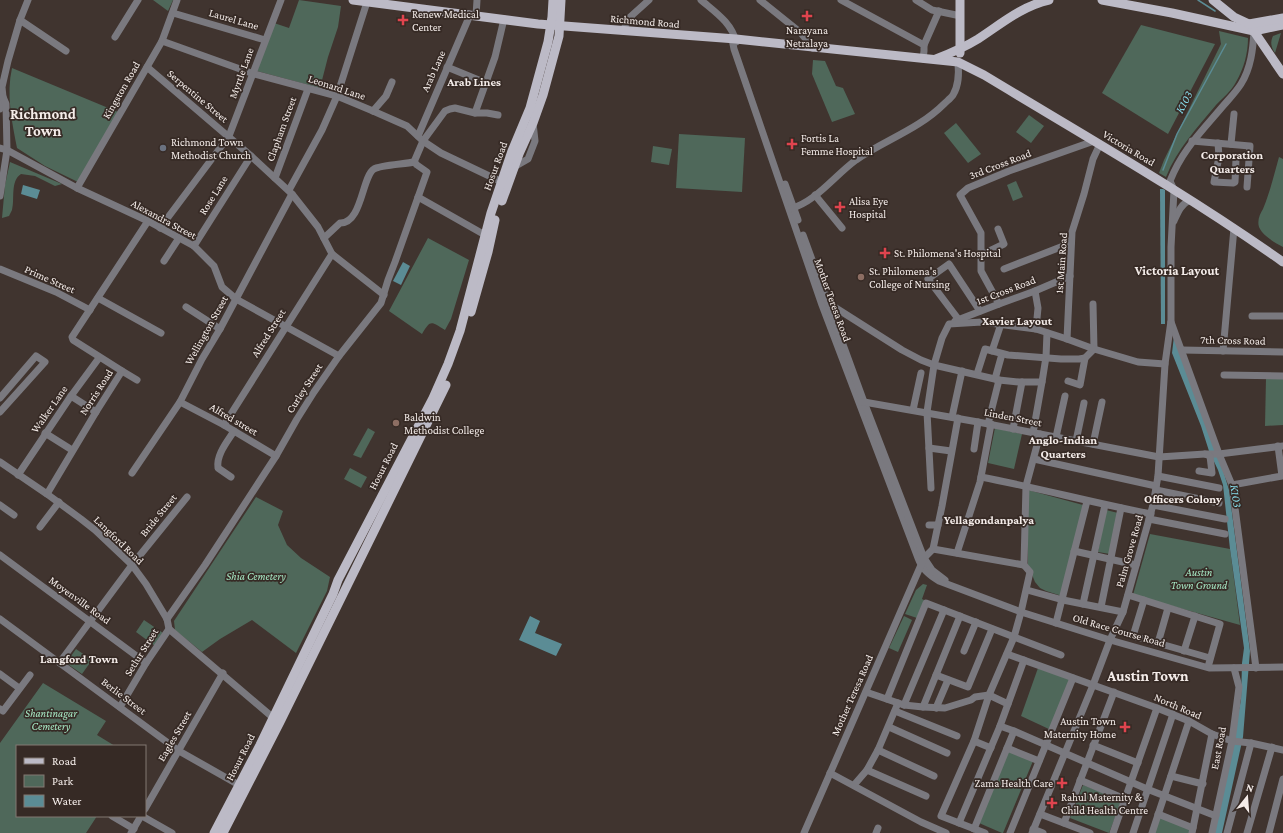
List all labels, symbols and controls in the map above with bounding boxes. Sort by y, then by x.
street label: Laurel Lane [208,6,260,32]
place label: Renew Medical Center [412,8,479,33]
marker: Narayana Netralaya [801,10,813,22]
street label: Richmond Road [610,12,680,30]
marker: Renew Medical Center [397,14,409,26]
place label: Narayana Netralaya [786,24,828,50]
street label: Myrtle Lane [226,46,257,100]
street label: Arab Lane [419,48,448,94]
street label: Kingston Road [100,59,143,121]
street label: Serpentine Street [165,67,231,126]
street label: Leonard Lane [307,72,367,102]
district label: Arab Lines [446,75,501,89]
water label: K103 [1172,88,1196,116]
street label: Clapham Street [264,95,299,163]
district label: Richmond Town [10,106,77,139]
street label: Victoria Road [1101,128,1157,168]
place label: Fortis La Femme Hospital [801,132,873,158]
place label: Richmond Town Methodist Church [171,136,251,161]
marker: Fortis La Femme Hospital [786,138,798,150]
street label: Hosur Road [481,140,509,192]
marker: Richmond Town Methodist Church [158,143,168,153]
street label: 3rd Cross Road [967,147,1033,181]
district label: Corporation Quarters [1201,148,1263,176]
street label: Rose Lane [196,173,230,217]
place label: Alisa Eye Hospital [849,195,888,221]
street label: Alexandra Street [129,197,199,241]
marker: Alisa Eye Hospital [834,201,846,213]
street label: 1st Main Road [1053,232,1069,294]
marker: St. Philomena's Hospital [879,247,891,259]
place label: St. Philomena's Hospital [894,247,1001,260]
street label: Mother Teresa Road [812,257,854,343]
street label: Prime Street [23,263,77,296]
district label: Victoria Layout [1134,263,1220,278]
place label: St. Philomena's College of Nursing [869,265,950,291]
marker: St. Philomena's College of Nursing [856,272,866,282]
street label: 1st Cross Road [975,273,1037,307]
street label: Wellington Street [182,293,231,367]
street label: Alfred Street [248,306,288,359]
district label: Xavier Layout [982,314,1053,328]
street label: 7th Cross Road [1200,333,1266,347]
street label: Curley Street [284,361,326,416]
street label: Norris Road [77,367,115,417]
street label: Walker Lane [28,383,70,435]
street label: Alfred street [208,400,261,438]
street label: Linden Street [983,406,1043,429]
place label: Baldwin Methodist College [404,411,484,437]
marker: Baldwin Methodist College [391,418,401,428]
district label: Anglo-Indian Quarters [1028,433,1097,461]
street label: Hosur Road [366,440,400,491]
water label: K103 [1227,483,1245,509]
street label: Bride Street [137,491,179,539]
district label: Officers Colony [1144,492,1222,506]
street label: Langford Road [91,513,146,568]
district label: Yellagondanpalya [944,513,1034,527]
street label: Palm Grove Road [1113,513,1145,588]
park label: Austin Town Ground [1171,566,1228,591]
park label: Shia Cemetery [226,570,286,583]
street label: Moyenville Road [46,574,113,627]
street label: Old Race Course Road [1071,611,1167,649]
street label: Setlur Street [122,626,161,678]
district label: Langford Town [40,652,118,666]
street label: Mother Teresa Road [829,652,875,737]
district label: Austin Town [1106,668,1189,684]
street label: Berlie Street [99,675,149,717]
street label: North Road [1152,691,1204,721]
park label: Shantinagar Cemetery [25,707,78,733]
street label: Eagles Street [155,708,194,764]
place label: Austin Town Maternity Home [1044,715,1116,741]
marker: Austin Town Maternity Home [1119,721,1131,733]
street label: East Road [1208,725,1228,770]
street label: Hosur Road [223,731,257,782]
legend [16,745,146,817]
text: Road [52,754,77,768]
text: Park [52,774,74,788]
place label: Zama Health Care [975,777,1053,789]
marker: Zama Health Care [1056,777,1068,789]
north arrow [1227,777,1267,817]
text: N [1245,781,1256,794]
place label: Rahul Maternity & Child Health Centre [1061,791,1148,816]
text: Water [52,794,82,808]
marker: Rahul Maternity & Child Health Centre [1046,797,1058,809]

